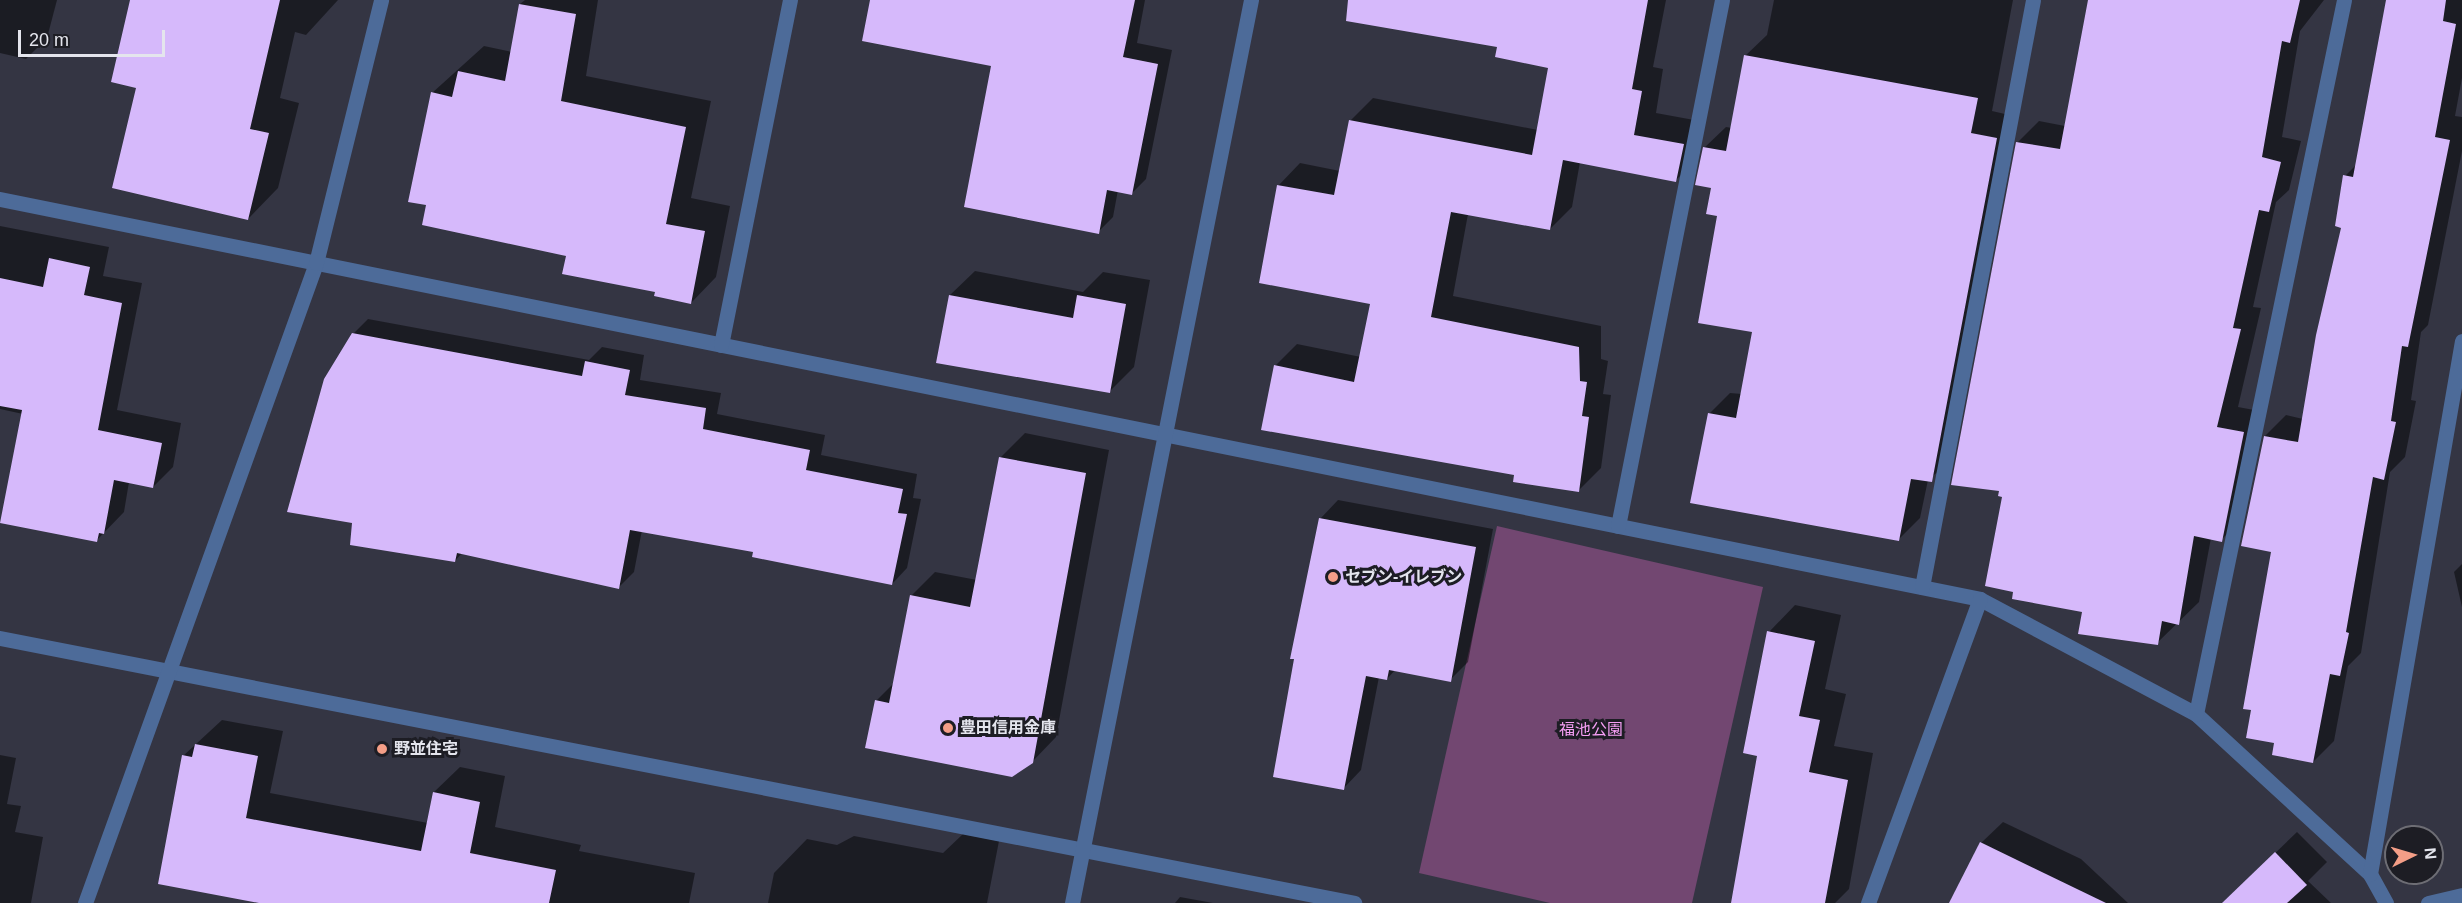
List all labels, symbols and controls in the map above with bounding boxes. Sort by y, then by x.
scale bar [21,18,168,56]
text: 20 m [29,30,69,50]
place label: セブン-イレブン [1345,567,1462,587]
marker: セブン-イレブン [1326,570,1340,584]
place label: 豊田信用金庫 [960,718,1056,738]
park label: 福池公園 [1559,720,1623,740]
marker: 豊田信用金庫 [941,721,955,735]
place label: 野並住宅 [394,739,458,759]
marker: 野並住宅 [375,742,389,756]
north arrow [2384,825,2444,885]
text: N [2421,847,2439,860]

